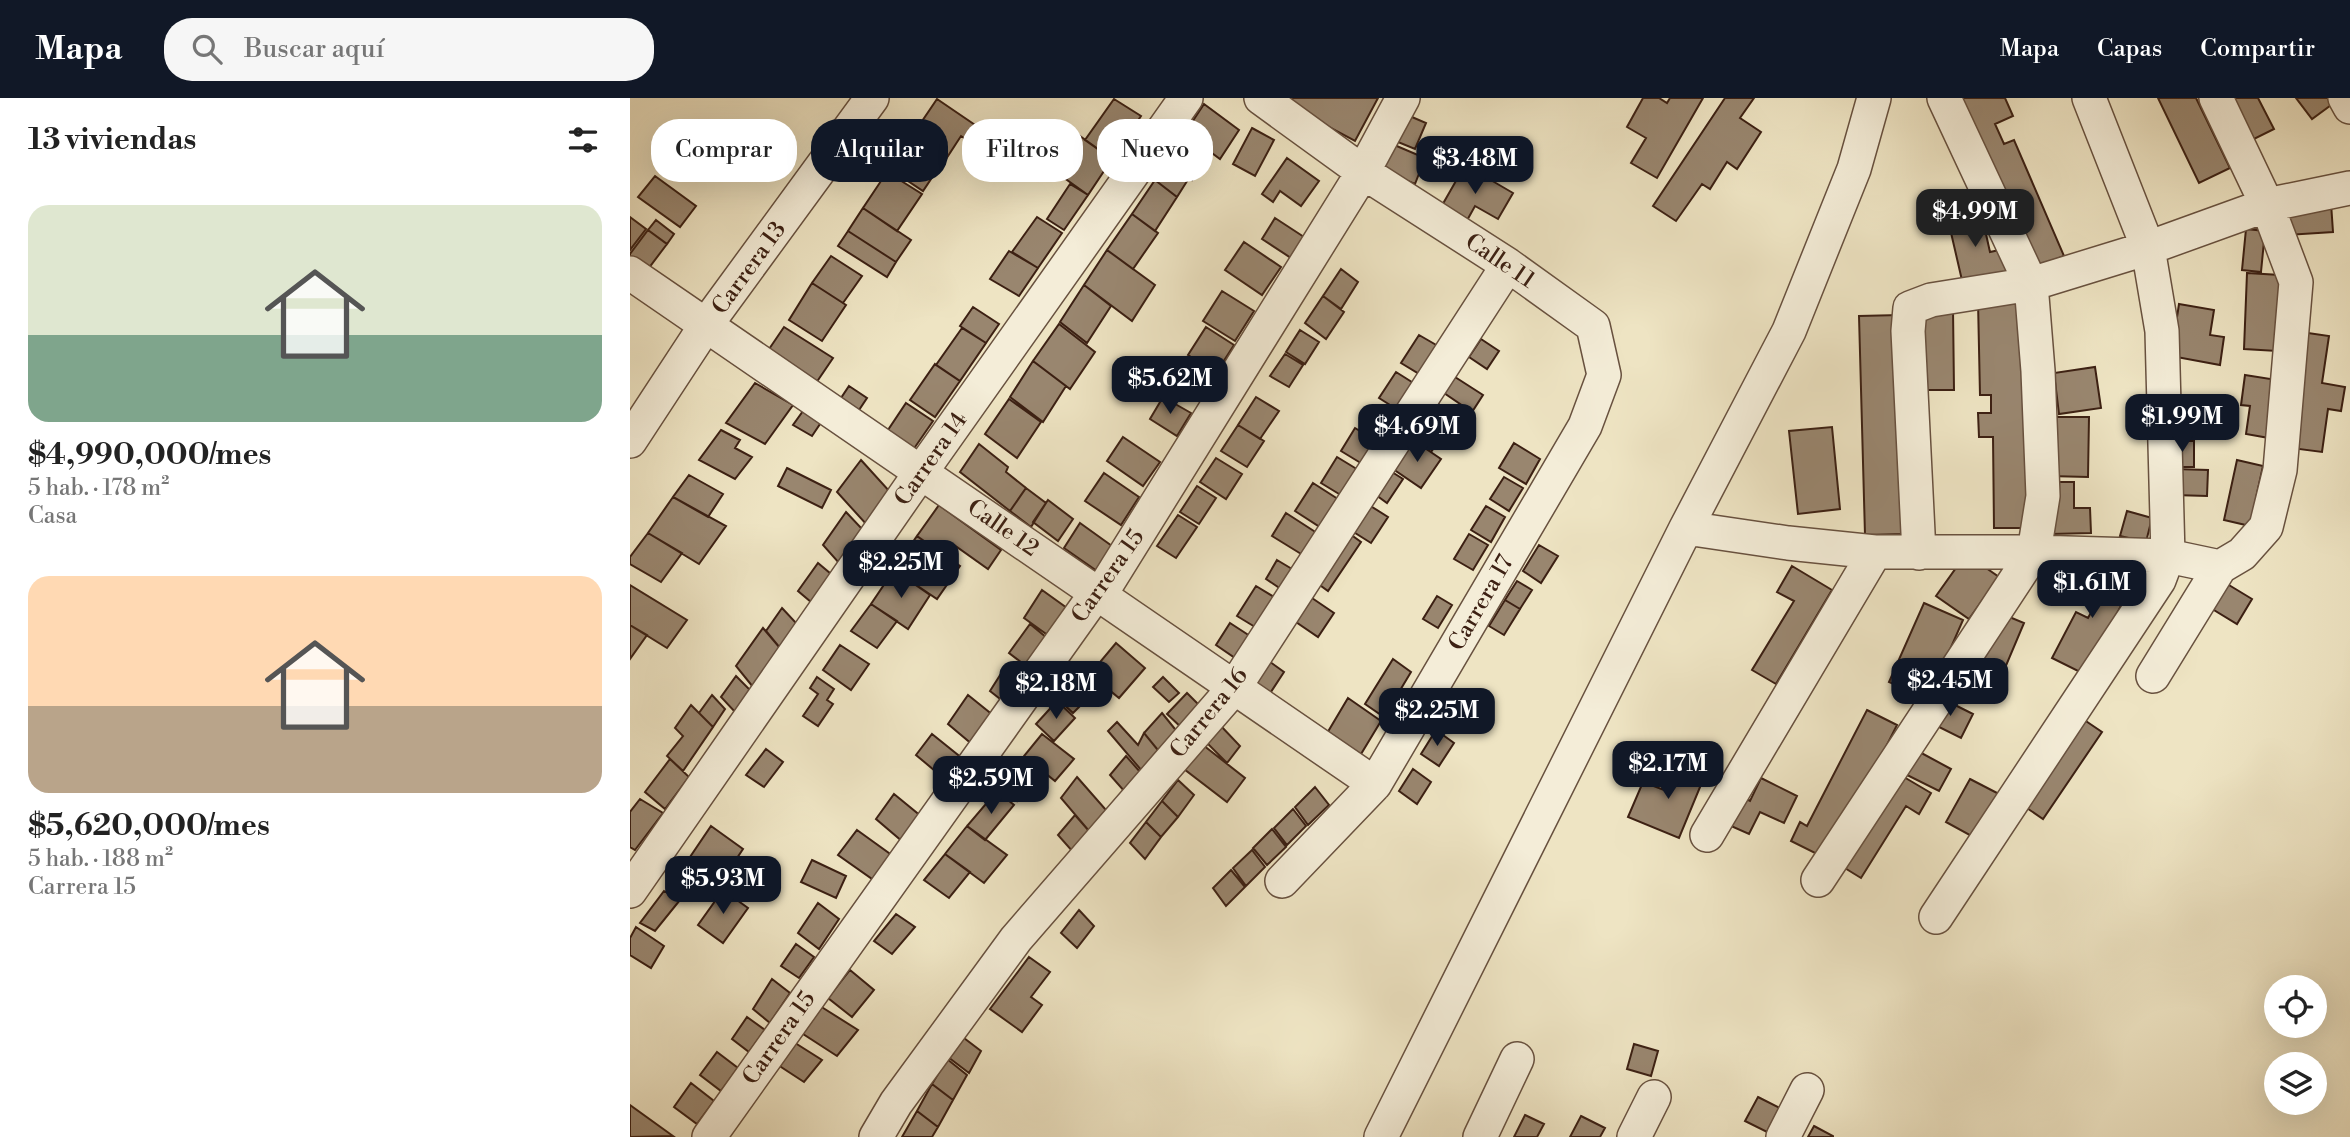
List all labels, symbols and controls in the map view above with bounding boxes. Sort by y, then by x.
search box [164,18,654,81]
text: Mapa [35,29,122,70]
icon: search [188,30,226,68]
text: Buscar aquí [244,33,384,65]
text: Mapa [2000,34,2059,64]
text: Capas [2097,34,2162,64]
text: Compartir [2200,34,2315,64]
chip: Comprar [651,119,797,182]
chip: Alquilar [811,119,948,182]
chip: Filtros [962,119,1083,182]
chip: Nuevo [1097,119,1213,182]
text: 13 viviendas [28,121,196,159]
icon: filters [564,121,602,159]
pin: $3.48M [1418,136,1532,196]
text: $3.48M [1432,145,1518,173]
pin: $4.99M [1918,190,2032,249]
text: $4.99M [1932,198,2018,226]
street label: Carrera 13 [706,216,792,320]
street label: Calle 11 [1460,228,1540,294]
icon: home [252,251,378,377]
pin: $5.62M [1113,356,1227,416]
text: $5.62M [1128,365,1212,393]
pin: $1.99M [2125,394,2239,454]
text: $1.99M [2141,403,2223,431]
pin: $4.69M [1360,404,1474,464]
street label: Carrera 14 [889,407,973,511]
text: $4.69M [1374,413,1460,441]
text: $4,990,000/mes [28,436,271,474]
text: 5 hab. · 178 m² [28,474,169,502]
street label: Calle 12 [962,493,1044,563]
text: Casa [28,502,77,530]
street label: Carrera 15 [1066,524,1150,628]
pin: $2.25M [844,540,958,600]
text: $2.25M [859,549,943,577]
street label: Carrera 17 [1442,550,1520,656]
pin: $1.61M [2035,560,2149,620]
text: $1.61M [2053,569,2131,597]
icon: home [252,622,378,748]
pin: $2.45M [1893,658,2007,718]
pin: $2.18M [999,662,1113,721]
street label: Carrera 16 [1164,662,1254,764]
text: $2.45M [1907,667,1993,695]
text: $2.18M [1015,670,1097,698]
pin: $2.25M [1380,688,1494,748]
text: $2.25M [1395,697,1479,725]
pin: $2.17M [1611,742,1725,801]
text: $2.17M [1628,750,1708,778]
pin: $2.59M [934,756,1048,816]
text: $2.59M [949,765,1033,793]
text: $5,620,000/mes [28,807,270,845]
text: 5 hab. · 188 m² [28,845,173,873]
pin: $5.93M [666,856,780,916]
text: $5.93M [681,865,765,893]
text: Carrera 15 [28,873,136,901]
map controls [2264,975,2327,1115]
button: locate [2264,975,2327,1038]
street label: Carrera 15 [737,986,821,1090]
button: layers [2264,1052,2327,1115]

